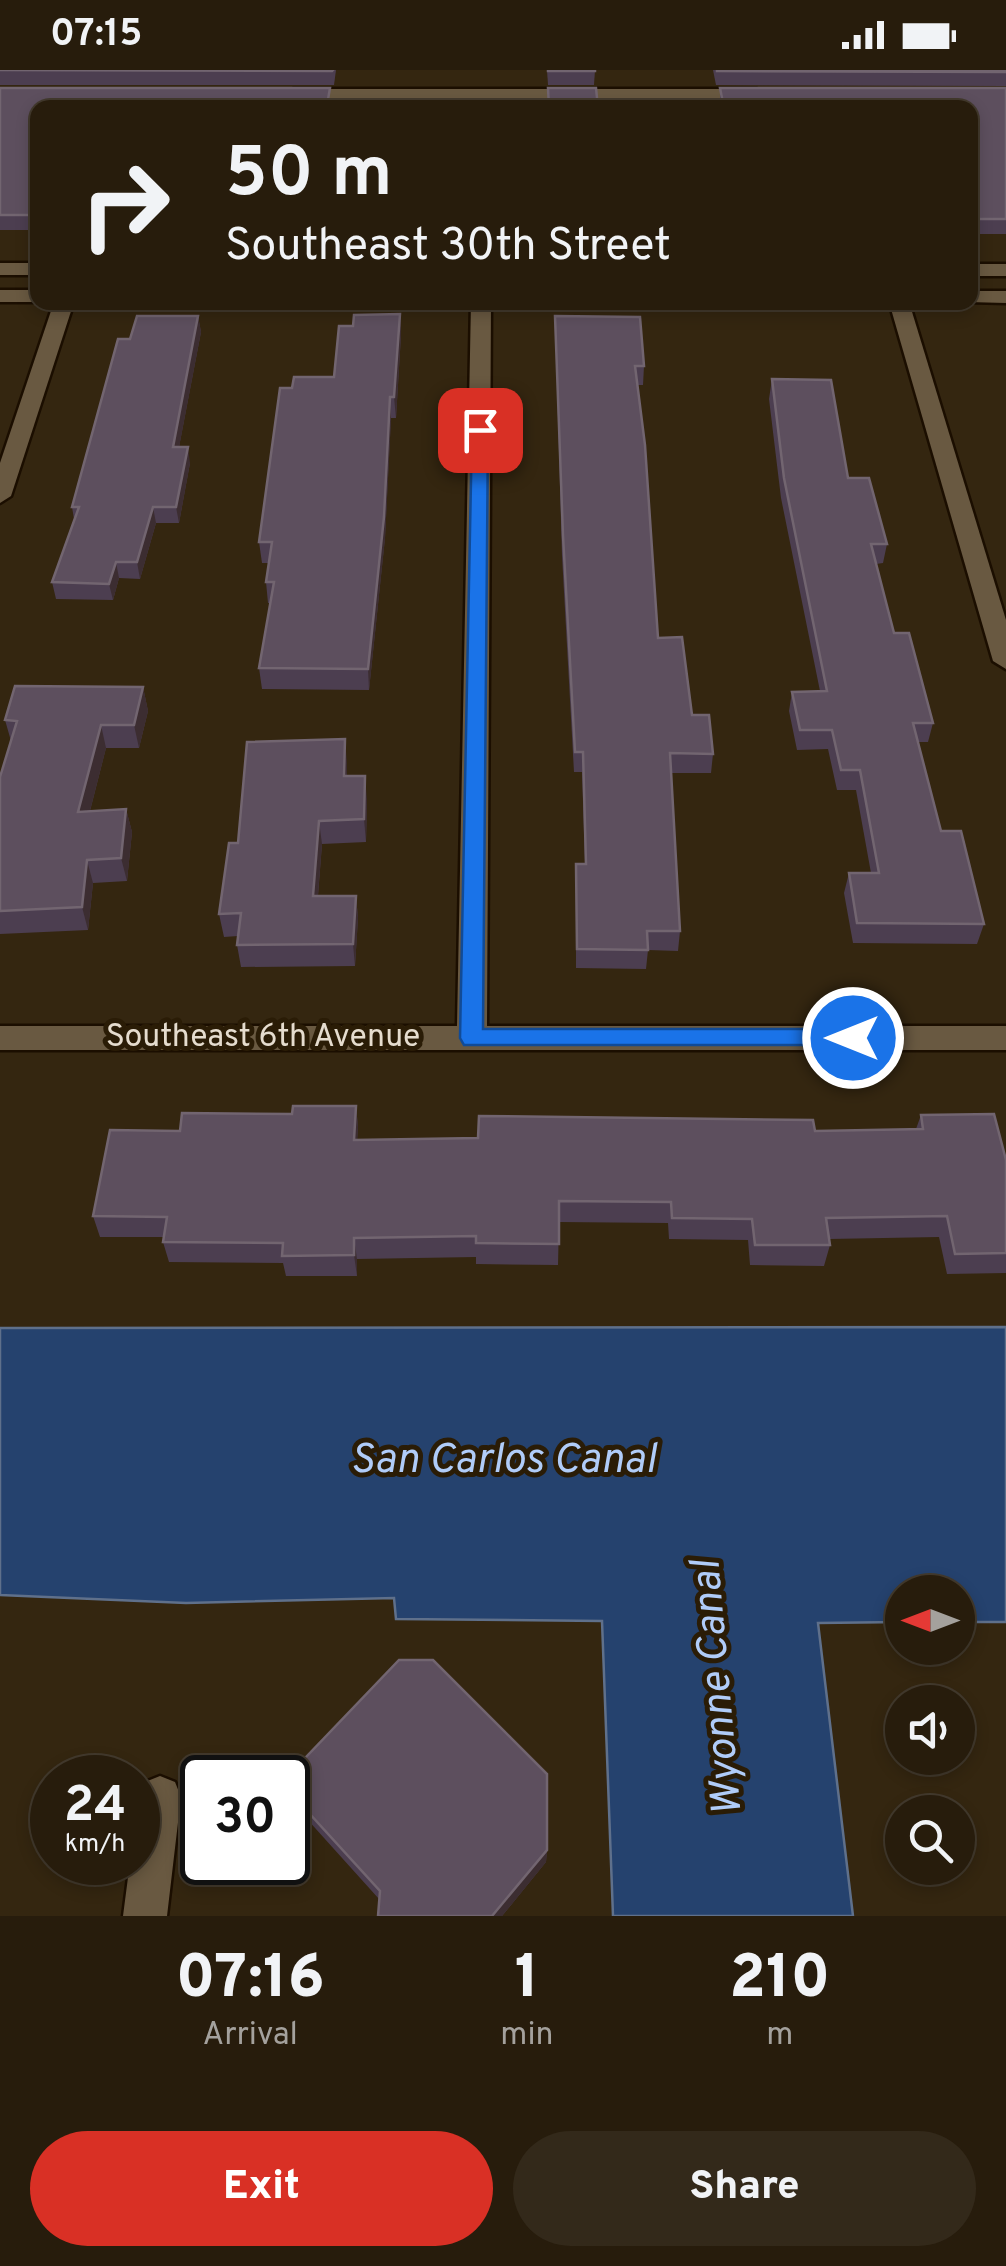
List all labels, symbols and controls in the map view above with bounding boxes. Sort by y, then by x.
text: 07:15 [50,11,142,60]
text: 50 m [225,132,392,221]
icon: right [60,140,190,270]
text: Southeast 30th Street [225,219,671,276]
pin [438,388,523,473]
icon: arrive [453,403,508,458]
position arrow [801,986,905,1090]
street label: Southeast 6th Avenue [106,1018,420,1058]
water label: San Carlos Canal [350,1435,658,1488]
water label: Wyonne Canal [681,1556,757,1818]
north arrow [885,1575,975,1665]
map controls [885,1575,975,1885]
button: sound [885,1685,975,1775]
speed limit sign: 30 [180,1755,310,1885]
text: 24 [64,1776,126,1839]
button: search [885,1795,975,1885]
text: km/h [65,1829,125,1861]
text: 07:16 [176,1943,325,2019]
text: 1 [515,1943,539,2019]
text: 210 [729,1943,830,2019]
text: Arrival [202,2016,298,2056]
text: min [500,2016,554,2056]
text: m [766,2016,793,2056]
button: Exit [30,2131,493,2246]
button: Share [513,2131,976,2246]

